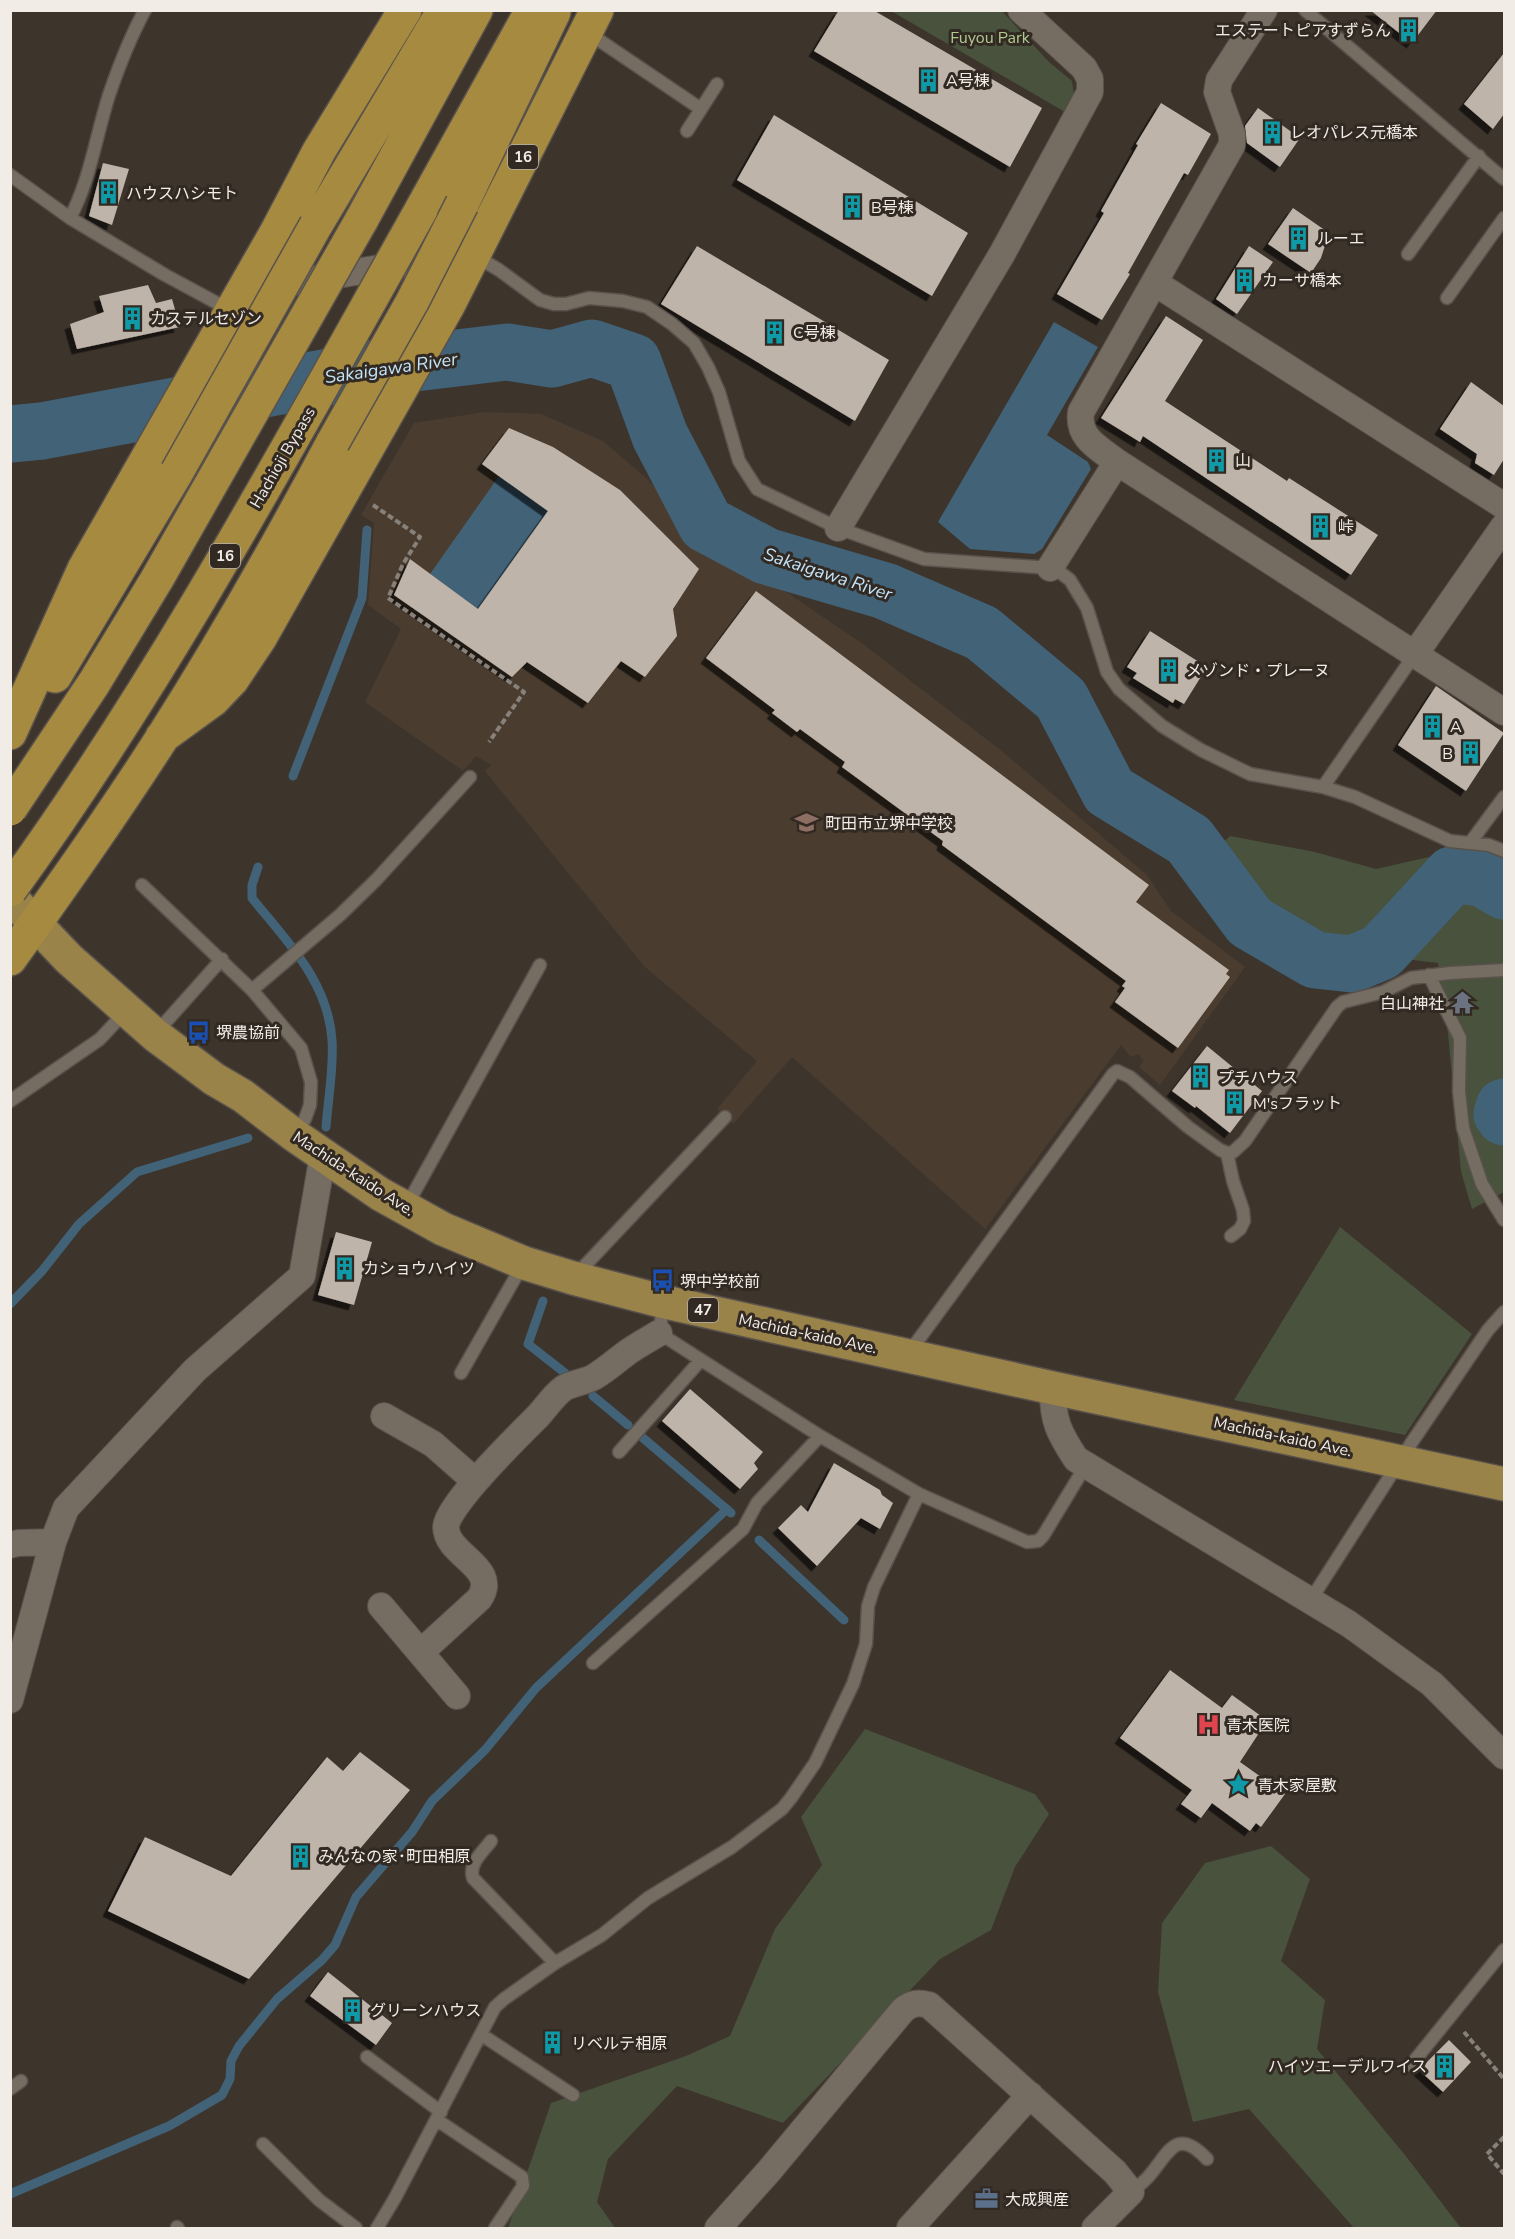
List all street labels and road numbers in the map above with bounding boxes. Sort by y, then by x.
road number: 16 [508,145,538,169]
street label: Hachioji Bypass [245,403,321,512]
road number: 16 [210,544,240,568]
street label: Machida-kaido Ave. [288,1126,419,1221]
road number: 47 [688,1298,718,1322]
street label: Machida-kaido Ave. [737,1309,879,1359]
street label: Machida-kaido Ave. [1212,1412,1354,1462]

